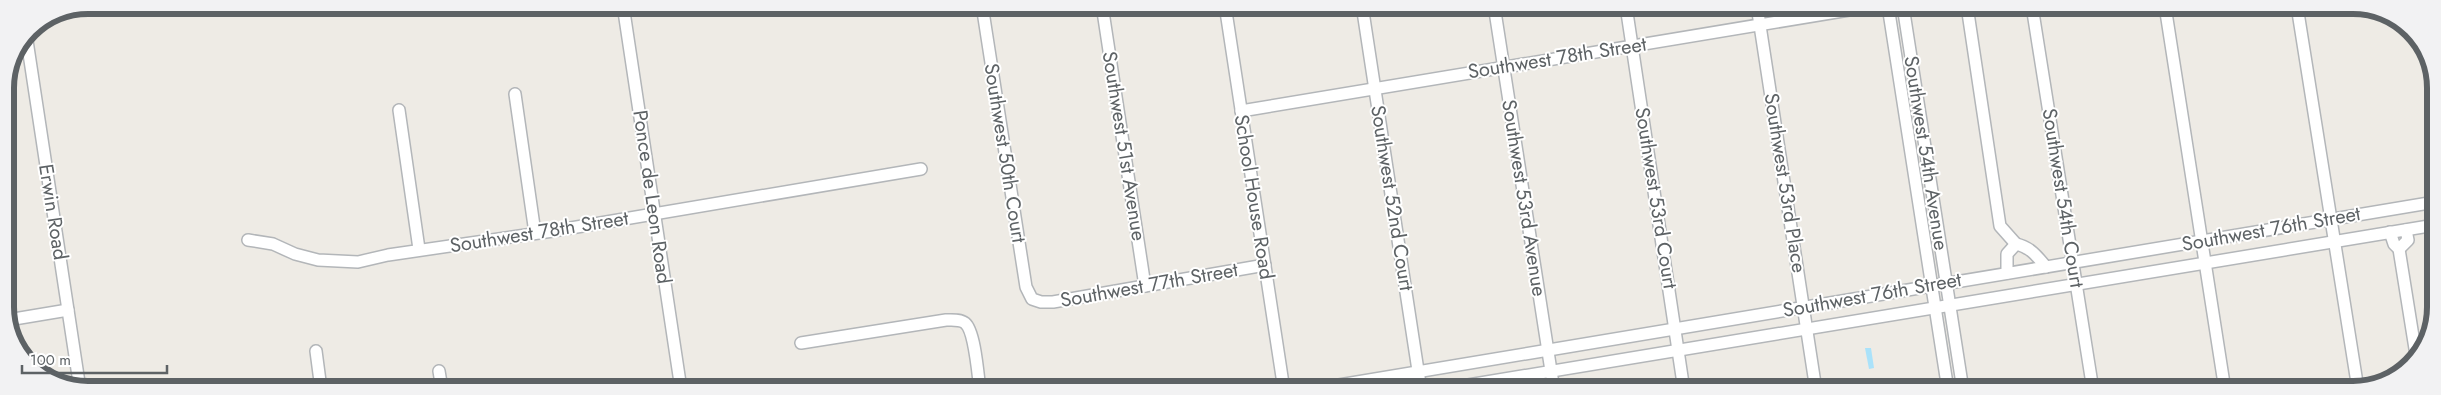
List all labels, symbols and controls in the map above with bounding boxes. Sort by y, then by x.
street label: Southwest 78th Street [1466,30,1649,86]
street label: Southwest 51st Avenue [1095,49,1153,243]
street label: Southwest 54th Avenue [1896,54,1956,252]
street label: Southwest 50th Court [976,61,1034,245]
street label: Southwest 53rd Place [1756,91,1814,275]
street label: Southwest 53rd Avenue [1494,98,1554,298]
street label: Southwest 52nd Court [1363,103,1421,293]
street label: Southwest 53rd Court [1627,105,1685,291]
street label: Southwest 54th Court [2035,106,2092,290]
street label: Ponce de Leon Road [625,108,679,286]
street label: School House Road [1227,112,1281,282]
street label: Erwin Road [31,162,75,262]
street label: Southwest 76th Street [2179,199,2363,259]
street label: Southwest 78th Street [448,204,631,260]
street label: Southwest 77th Street [1058,255,1240,315]
street label: Southwest 76th Street [1780,265,1964,325]
scale bar [22,342,168,374]
text: 100 m [30,349,71,371]

